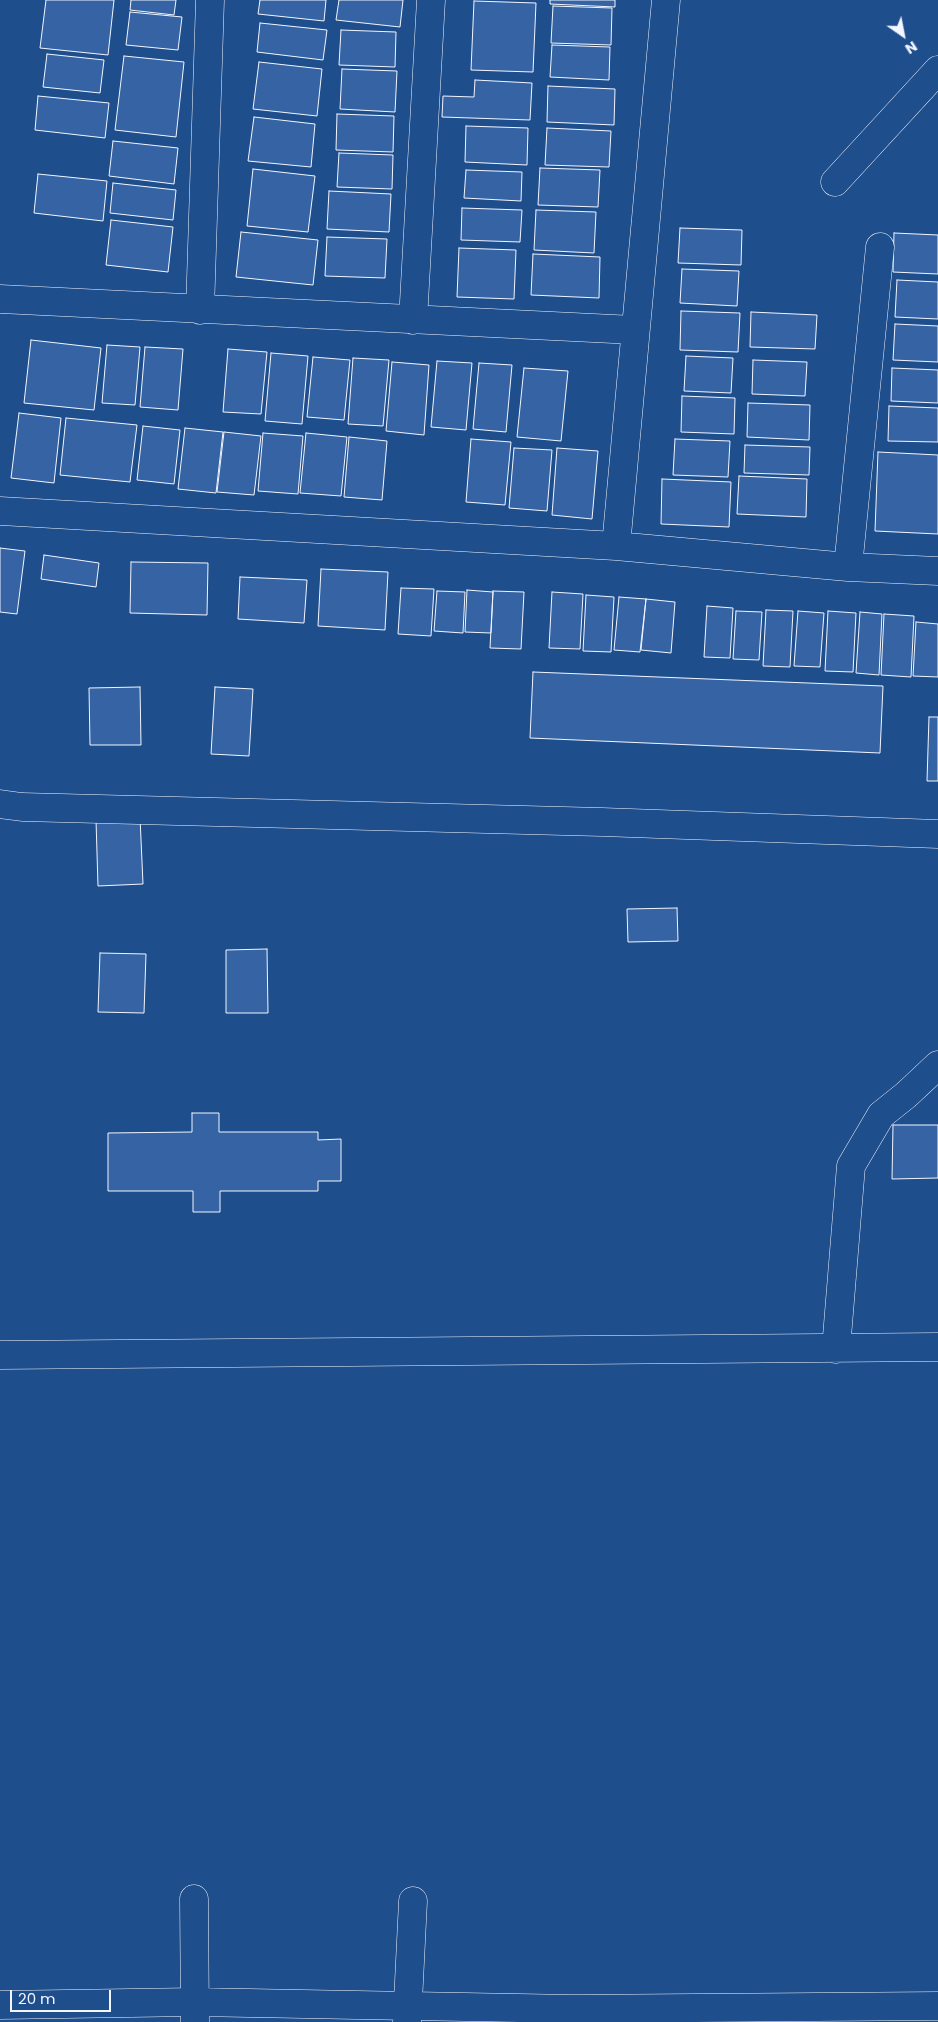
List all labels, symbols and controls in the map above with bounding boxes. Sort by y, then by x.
north arrow [878,10,928,60]
text: N [901,36,921,59]
scale bar [12,1980,114,2012]
text: 20 m [18,1988,56,2009]

